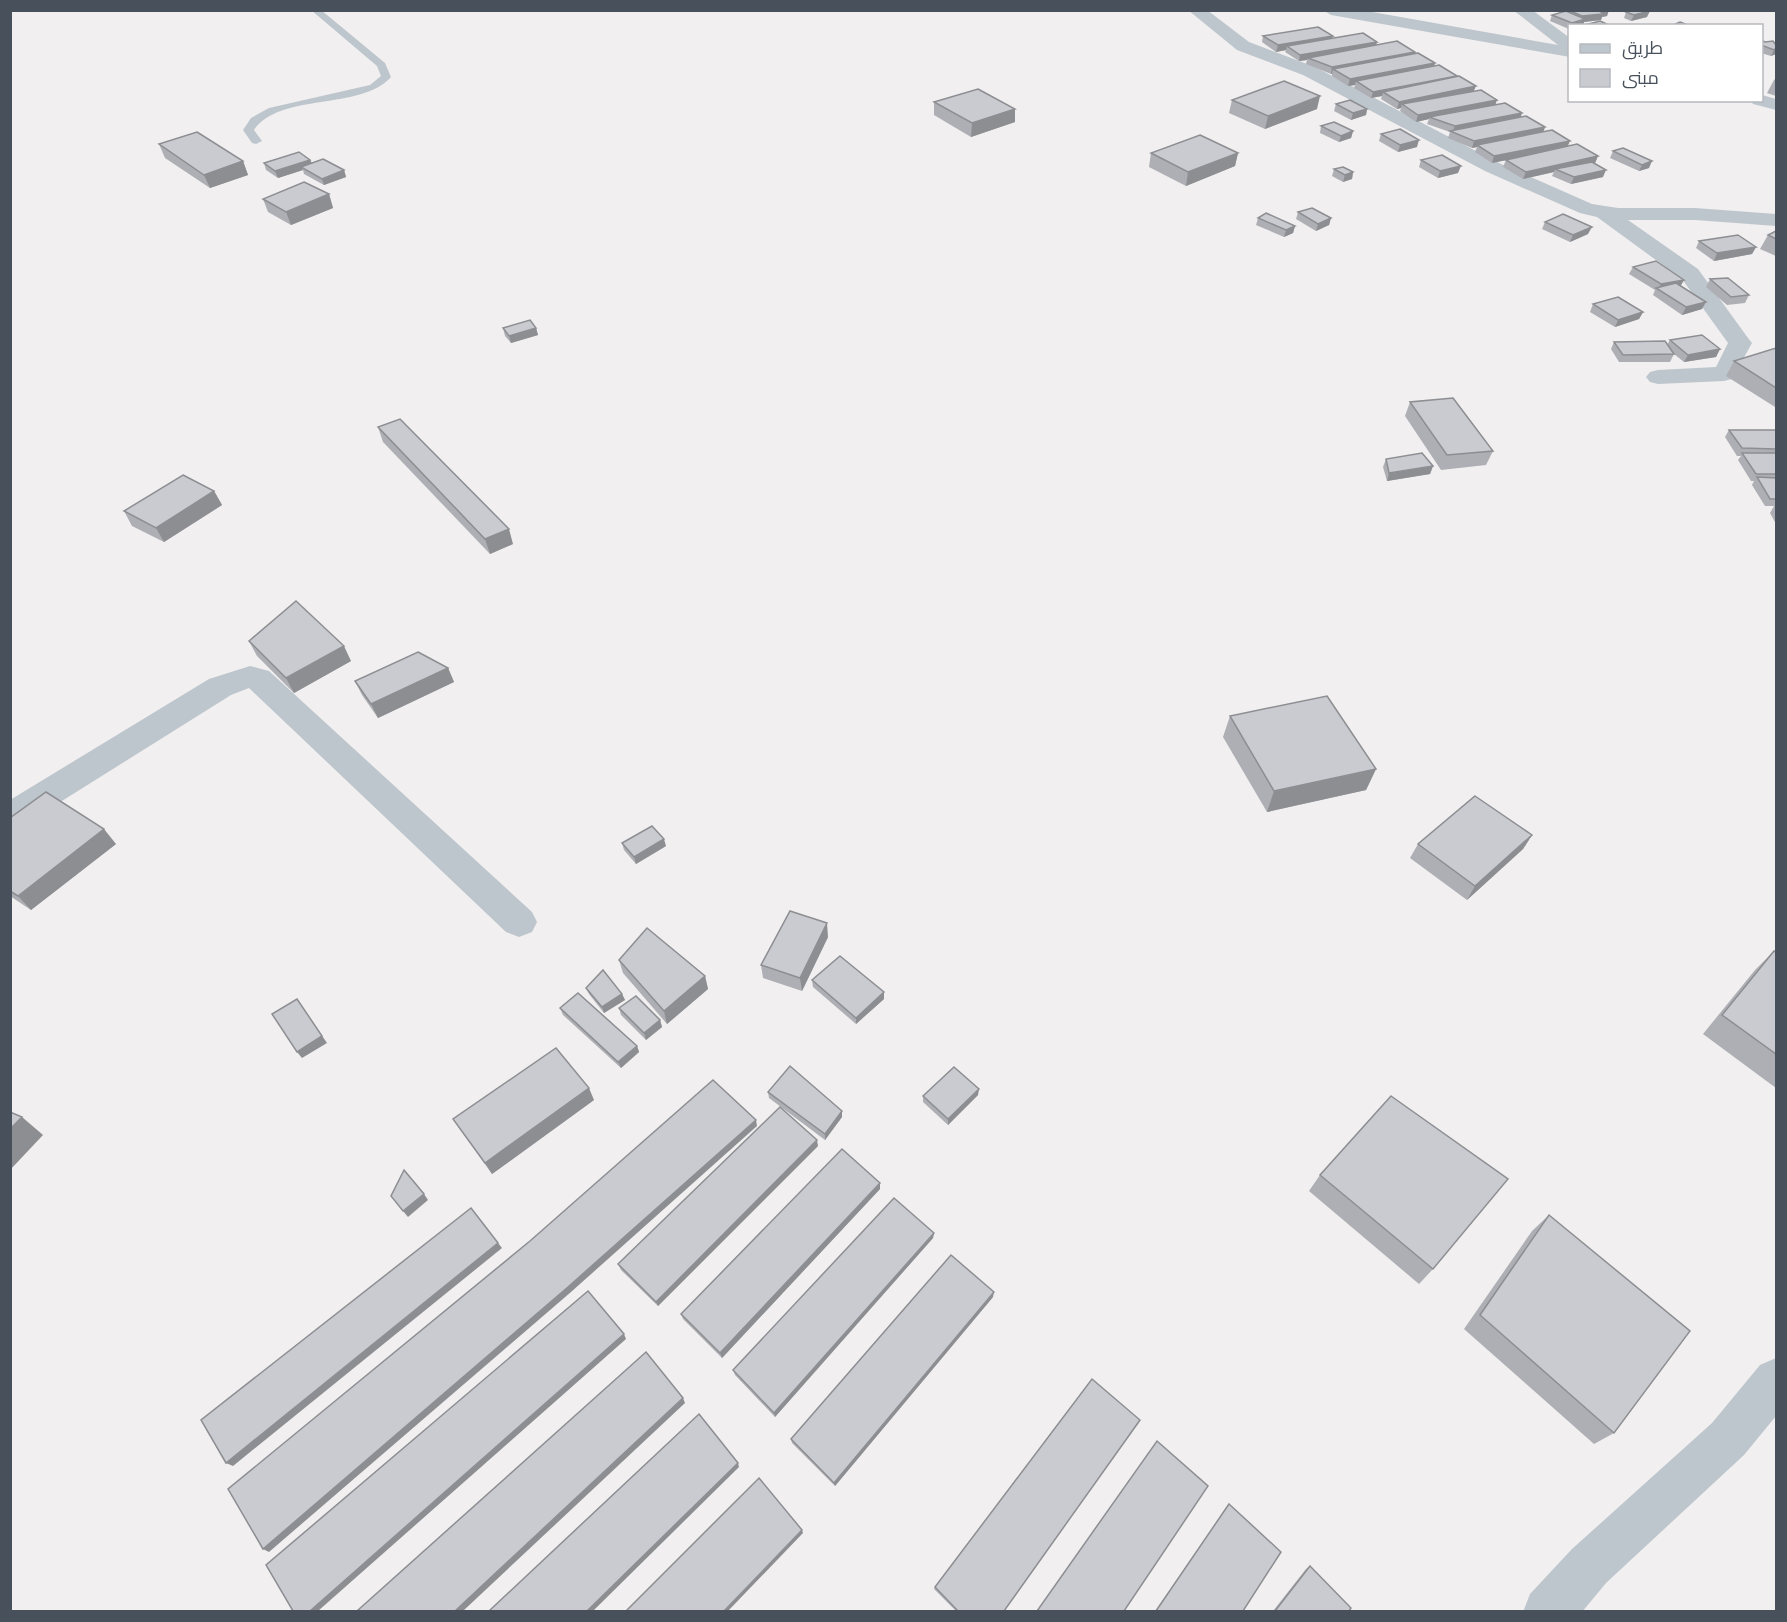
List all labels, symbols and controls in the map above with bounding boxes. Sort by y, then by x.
legend [1568,24,1763,102]
text: طريق [1622,37,1663,60]
text: مبنى [1622,67,1659,89]

